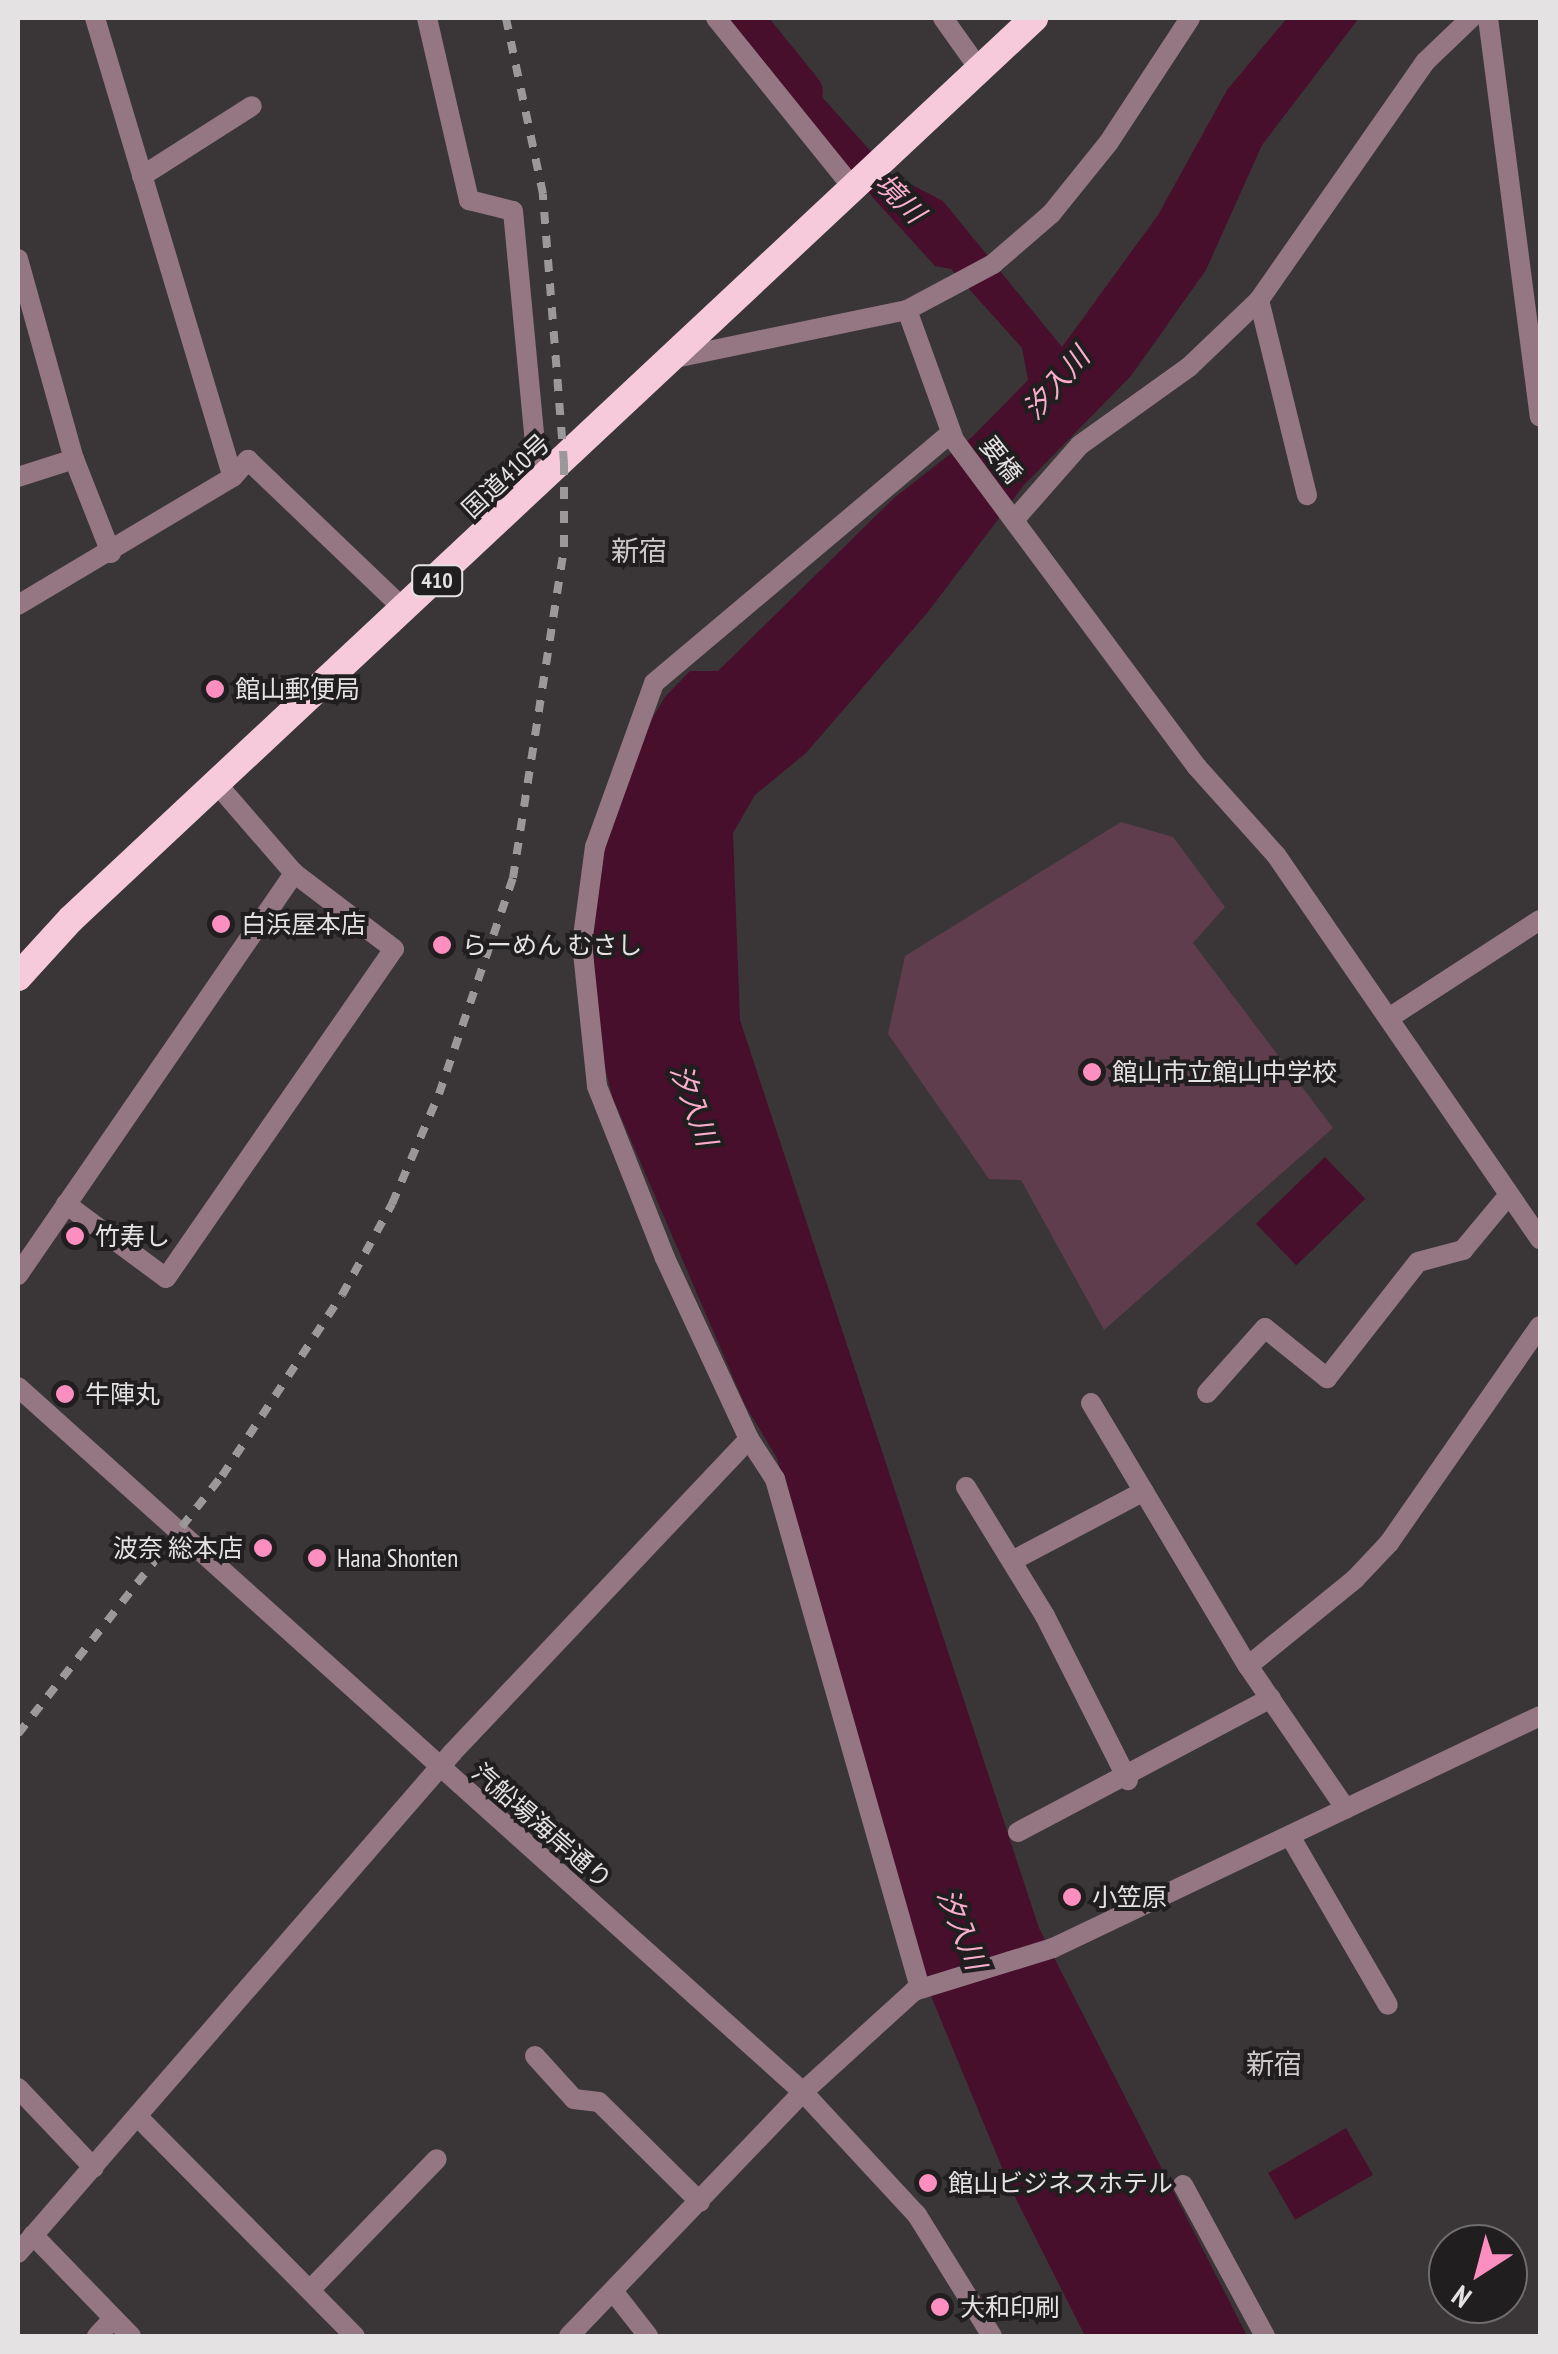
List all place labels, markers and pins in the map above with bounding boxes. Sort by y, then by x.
place label: 館山郵便局 [235,674,360,704]
marker: 館山郵便局 [204,678,226,700]
place label: 白浜屋本店 [241,909,366,939]
marker: 白浜屋本店 [210,913,232,935]
place label: らーめん むさし [462,930,642,960]
marker: らーめん むさし [431,934,453,956]
place label: 館山市立館山中学校 [1112,1057,1337,1087]
marker: 館山市立館山中学校 [1081,1061,1103,1083]
place label: 竹寿し [95,1221,170,1251]
marker: 竹寿し [64,1225,86,1247]
place label: 牛陣丸 [85,1379,160,1409]
marker: 牛陣丸 [54,1383,76,1405]
place label: 波奈 総本店 [113,1533,243,1563]
marker: 波奈 総本店 [252,1537,274,1559]
place label: Hana Shonten [337,1543,458,1573]
marker: Hana Shonten [306,1547,328,1569]
place label: 小笠原 [1092,1882,1167,1912]
marker: 小笠原 [1061,1886,1083,1908]
place label: 館山ビジネスホテル [948,2168,1173,2198]
marker: 館山ビジネスホテル [917,2172,939,2194]
place label: 大和印刷 [960,2292,1060,2322]
marker: 大和印刷 [929,2296,951,2318]

